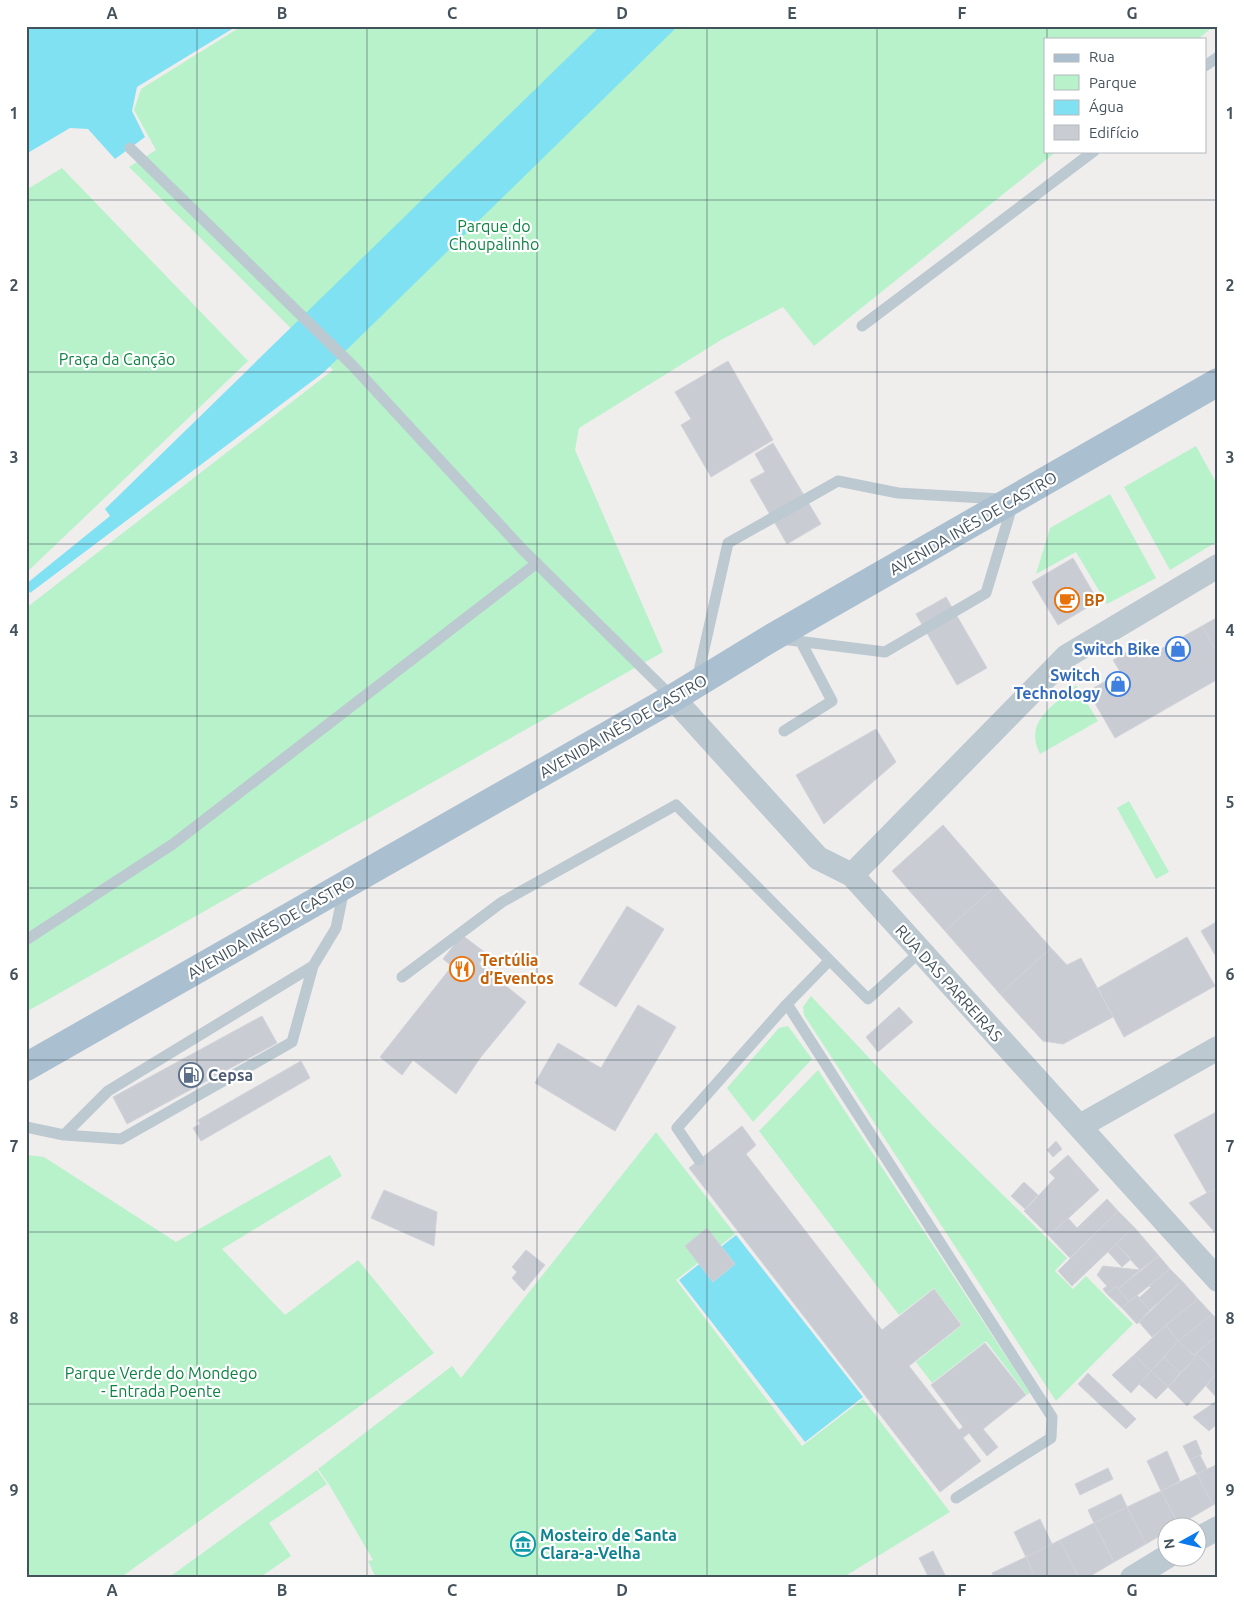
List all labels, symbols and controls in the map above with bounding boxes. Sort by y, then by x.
text: A [106,4,118,22]
text: B [277,4,287,22]
text: C [447,4,457,22]
text: D [616,4,628,22]
text: E [787,4,797,22]
text: F [958,4,967,22]
text: G [1126,4,1138,22]
legend [1044,38,1206,152]
text: Rua [1089,48,1115,65]
text: Parque [1089,74,1137,91]
text: Água [1089,98,1124,115]
text: 1 [9,104,19,122]
text: 1 [1225,104,1235,122]
text: Edifício [1089,124,1139,141]
park label: Parque do Choupalinho [449,217,539,253]
text: 2 [9,276,19,294]
text: 2 [1225,276,1235,294]
park label: Praça da Canção [59,350,175,368]
text: 3 [9,448,19,466]
text: 3 [1225,448,1235,466]
street label: AVENIDA INÊS DE CASTRO [886,467,1060,578]
cafe icon: BP [1054,587,1080,613]
place label: BP [1084,591,1105,609]
text: 4 [9,621,19,639]
text: 4 [1225,621,1235,639]
shop icon: Switch Bike [1165,636,1191,662]
place label: Switch Bike [1074,640,1160,658]
place label: Switch Technology [1014,666,1100,702]
street label: AVENIDA INÊS DE CASTRO [536,670,710,781]
shop icon: Switch Technology [1105,671,1131,697]
text: 5 [9,793,19,811]
text: 5 [1225,793,1235,811]
street label: AVENIDA INÊS DE CASTRO [184,871,358,982]
street label: RUA DAS PARREIRAS [892,921,1006,1045]
place label: Tertúlia d’Eventos [480,951,554,987]
restaurant icon: Tertúlia d’Eventos [449,956,475,982]
text: 6 [9,965,19,983]
text: 6 [1225,965,1235,983]
fuel station icon: Cepsa [178,1062,204,1088]
place label: Cepsa [208,1066,253,1084]
text: 7 [9,1137,19,1155]
text: 7 [1225,1137,1235,1155]
text: 8 [9,1309,19,1327]
text: 8 [1225,1309,1235,1327]
park label: Parque Verde do Mondego - Entrada Poente [65,1364,257,1400]
text: 9 [9,1481,19,1499]
text: 9 [1225,1481,1235,1499]
north arrow [1156,1516,1206,1566]
place label: Mosteiro de Santa Clara-a-Velha [540,1526,677,1562]
museum icon: Mosteiro de Santa Clara-a-Velha [510,1531,536,1557]
text: N [1160,1538,1178,1550]
text: A [106,1581,118,1599]
text: B [277,1581,287,1599]
text: C [447,1581,457,1599]
text: D [616,1581,628,1599]
text: E [787,1581,797,1599]
text: F [958,1581,967,1599]
text: G [1126,1581,1138,1599]

